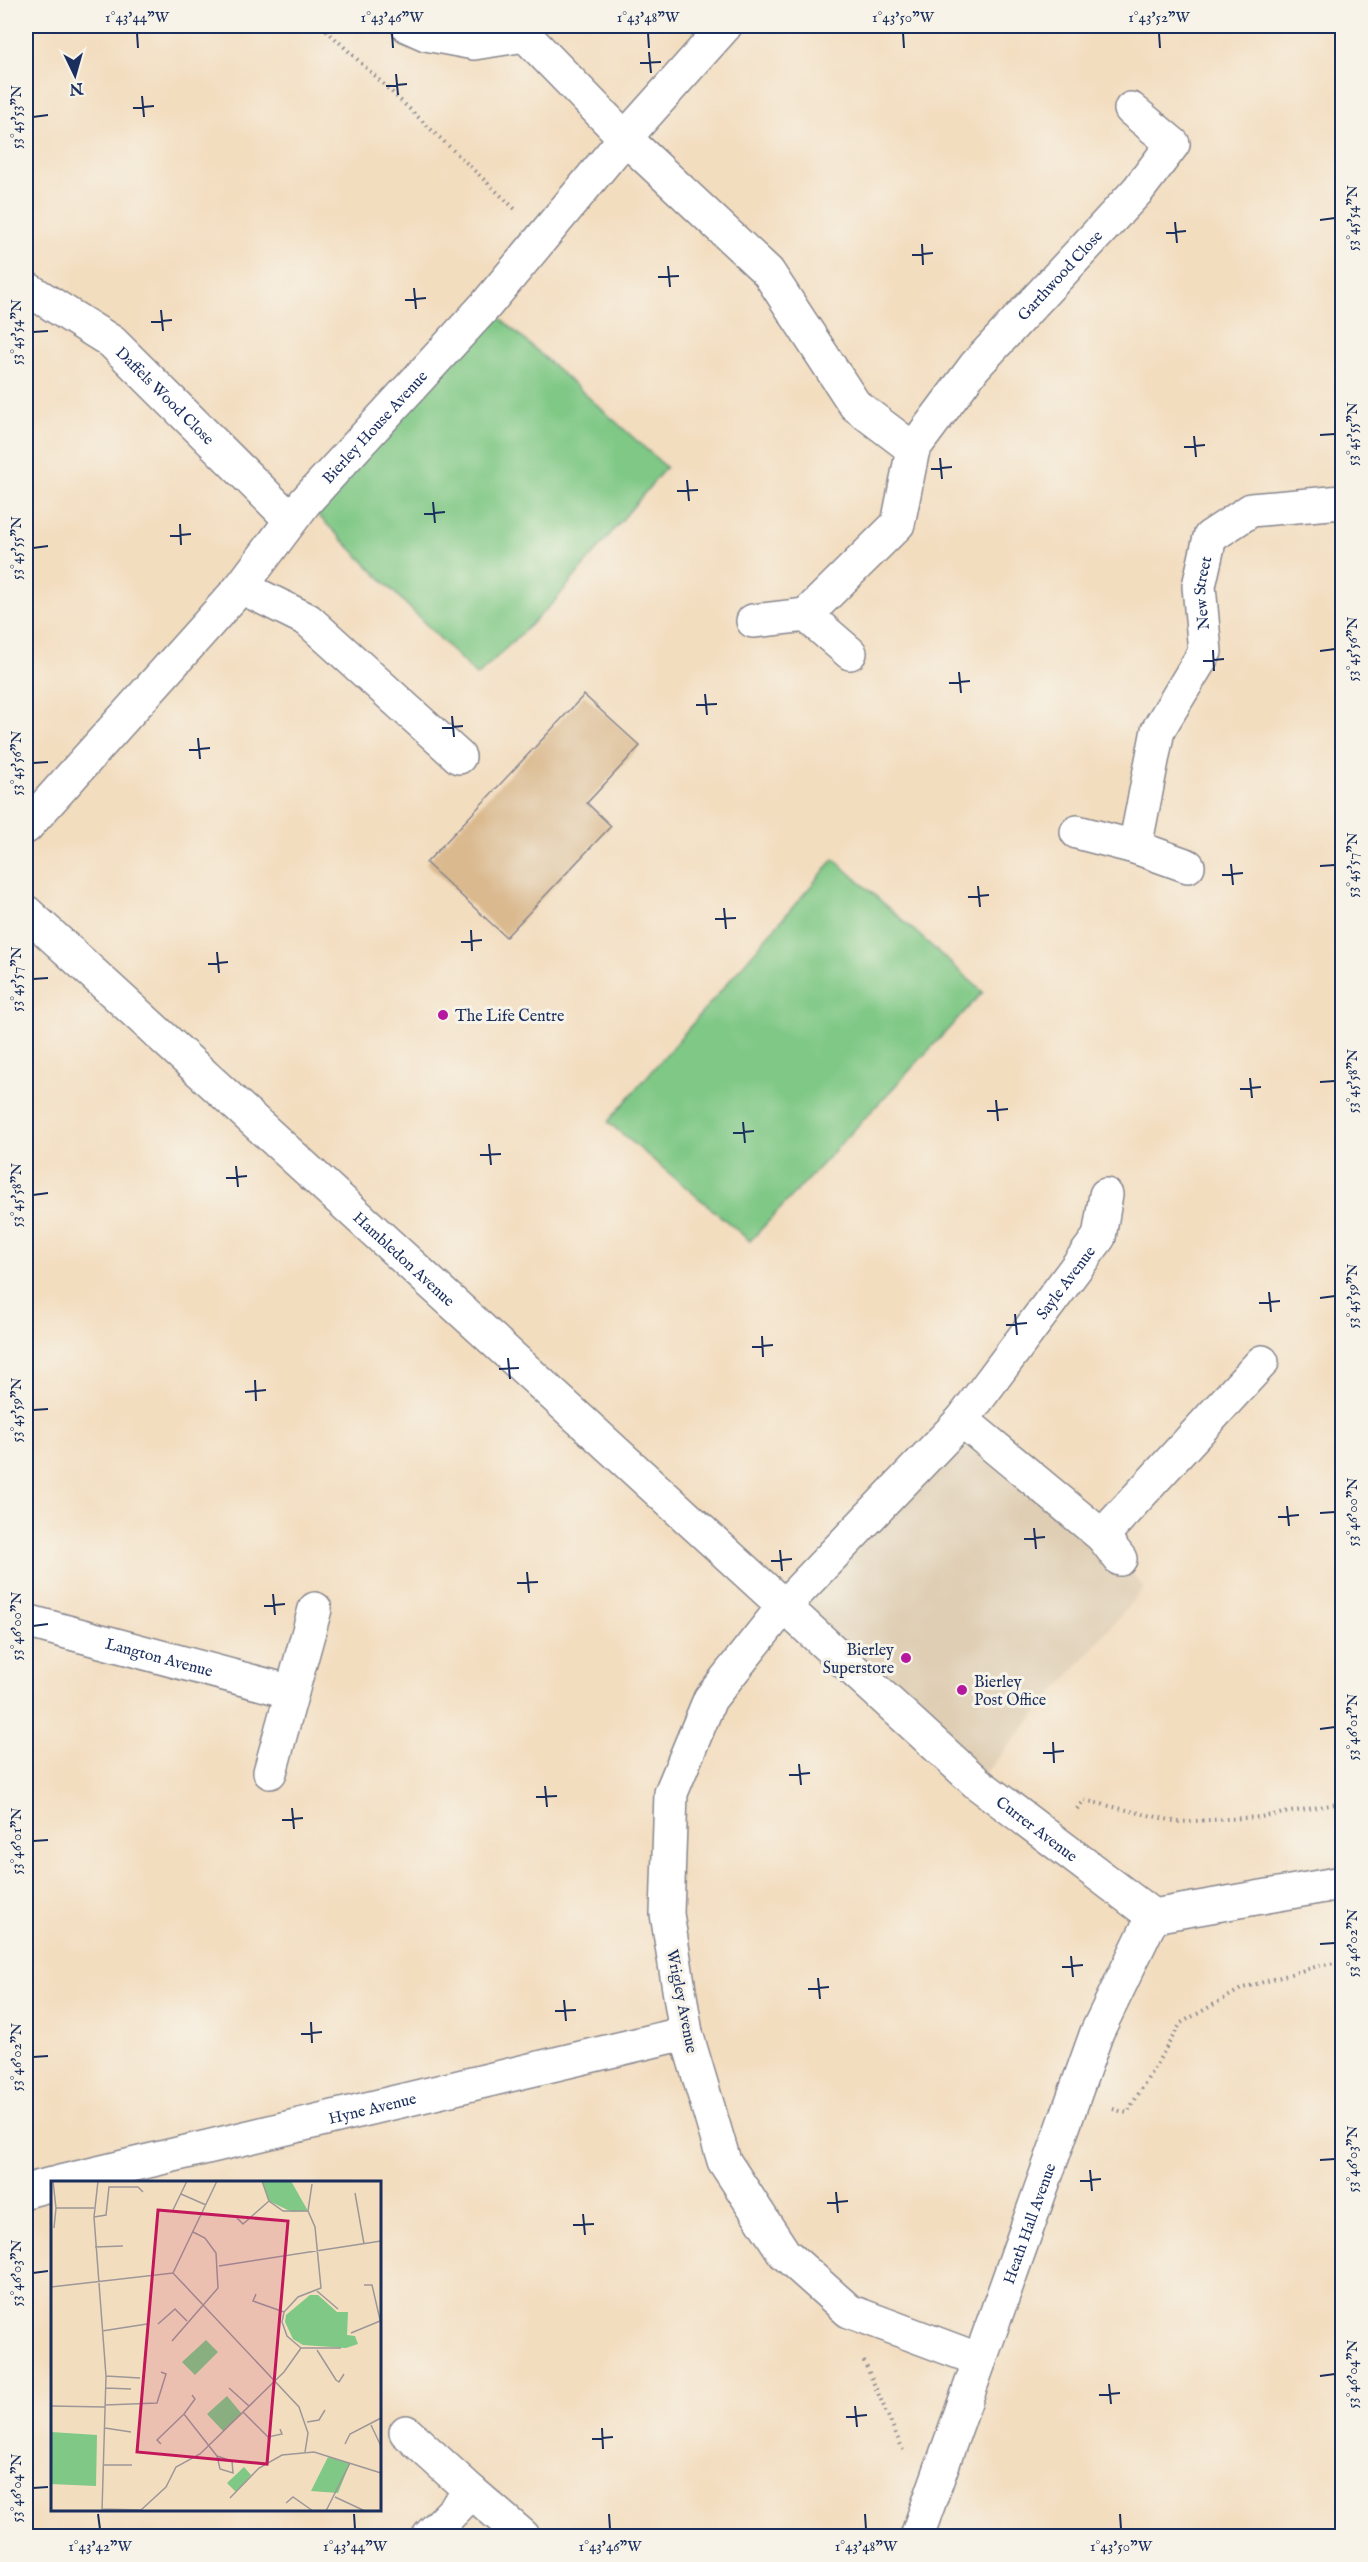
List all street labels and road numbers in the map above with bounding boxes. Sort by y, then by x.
street label: Garthwood Close [1014,227,1108,326]
street label: Daffels Wood Close [111,343,218,450]
street label: Bierley House Avenue [319,367,433,489]
street label: New Street [1191,554,1217,631]
street label: Hambledon Avenue [348,1208,458,1312]
street label: Sayle Avenue [1033,1243,1101,1324]
street label: Langton Avenue [103,1635,215,1682]
street label: Currer Avenue [991,1793,1081,1867]
street label: Wrigley Avenue [661,1948,701,2055]
street label: Hyne Avenue [327,2090,419,2130]
street label: Heath Hall Avenue [1000,2161,1061,2287]

